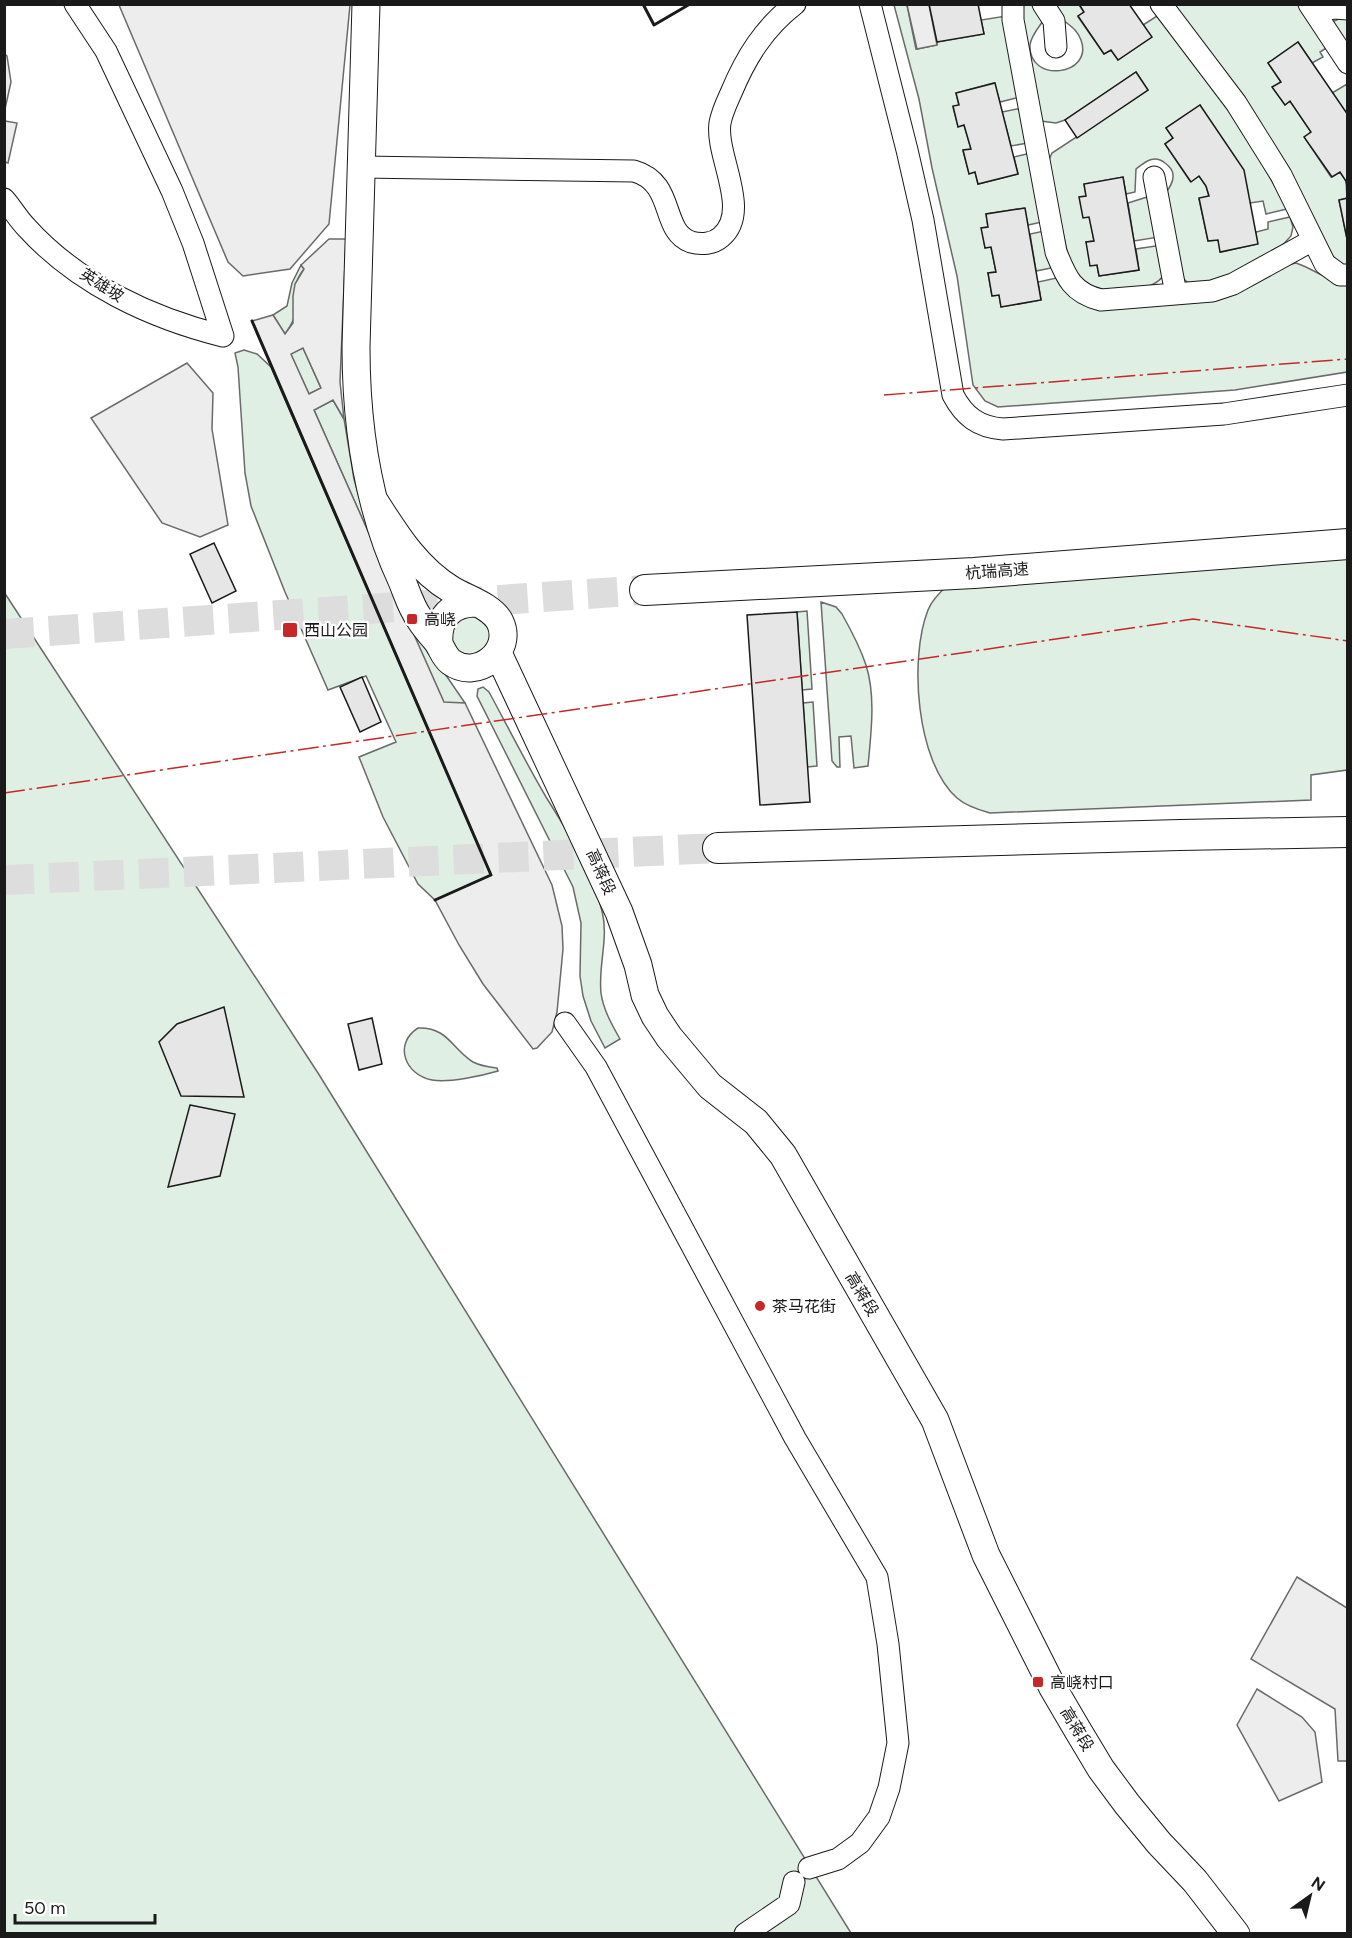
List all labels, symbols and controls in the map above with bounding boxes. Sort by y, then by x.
street label: 英雄坡 [77,264,127,306]
street label: 杭瑞高速 [964,559,1030,583]
place label: 高峣 [424,610,456,629]
marker: 高峣 [405,612,419,626]
marker: 西山公园 [281,621,299,639]
place label: 西山公园 [304,621,368,640]
street label: 高蒋段 [583,846,619,898]
street label: 高蒋段 [841,1269,883,1319]
place label: 茶马花街 [772,1297,836,1316]
marker: 茶马花街 [753,1299,767,1313]
place label: 高峣村口 [1050,1673,1114,1692]
marker: 高峣村口 [1031,1675,1045,1689]
street label: 高蒋段 [1056,1704,1098,1754]
north arrow [1280,1866,1340,1926]
text: N [1308,1873,1329,1895]
scale bar [15,1887,154,1925]
text: 50 m [24,1897,66,1919]

